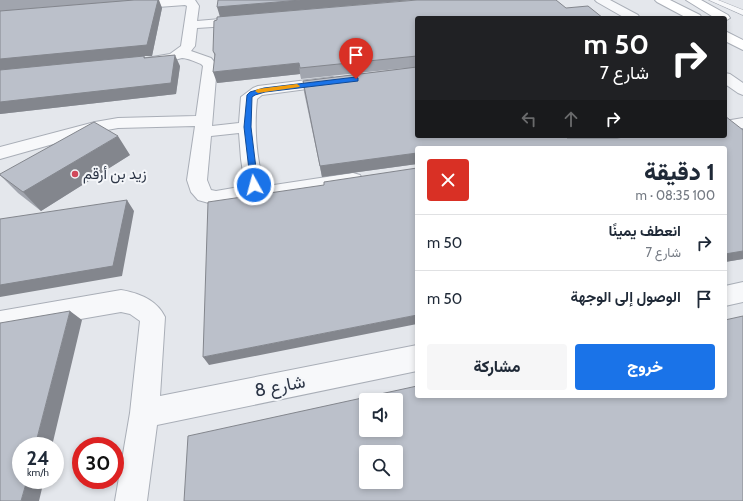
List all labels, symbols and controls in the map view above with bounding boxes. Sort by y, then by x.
text: 50 m [584,27,649,61]
icon: right [663,32,715,84]
pin [339,38,373,79]
icon: arrive [345,44,367,66]
text: شارع 7 [600,62,649,84]
icon: left [518,108,540,130]
icon: ahead [560,108,582,130]
icon: right [602,108,624,130]
text: 1 دقيقة [644,157,715,186]
button: close [427,159,469,201]
position arrow [233,164,275,206]
place label: زيد بن أرقم [83,165,147,184]
marker: زيد بن أرقم [70,169,80,179]
text: 100 m · 08:35 [636,187,715,203]
text: انعطف يمينًا [608,222,681,240]
icon: right [693,232,715,254]
text: 50 m [427,234,462,252]
text: شارع 7 [645,244,681,260]
text: الوصول إلى الوجهة [571,288,681,306]
icon: arrive [693,288,715,310]
text: 50 m [427,290,462,308]
button: مشاركة [427,344,567,390]
button: خروج [575,344,715,390]
street label: شارع 8 [253,370,307,403]
map controls [359,393,403,489]
button: sound [359,393,403,437]
speed limit sign: 30 [72,437,124,489]
button: search [359,445,403,489]
text: 24 [27,446,50,470]
text: km/h [27,466,49,479]

